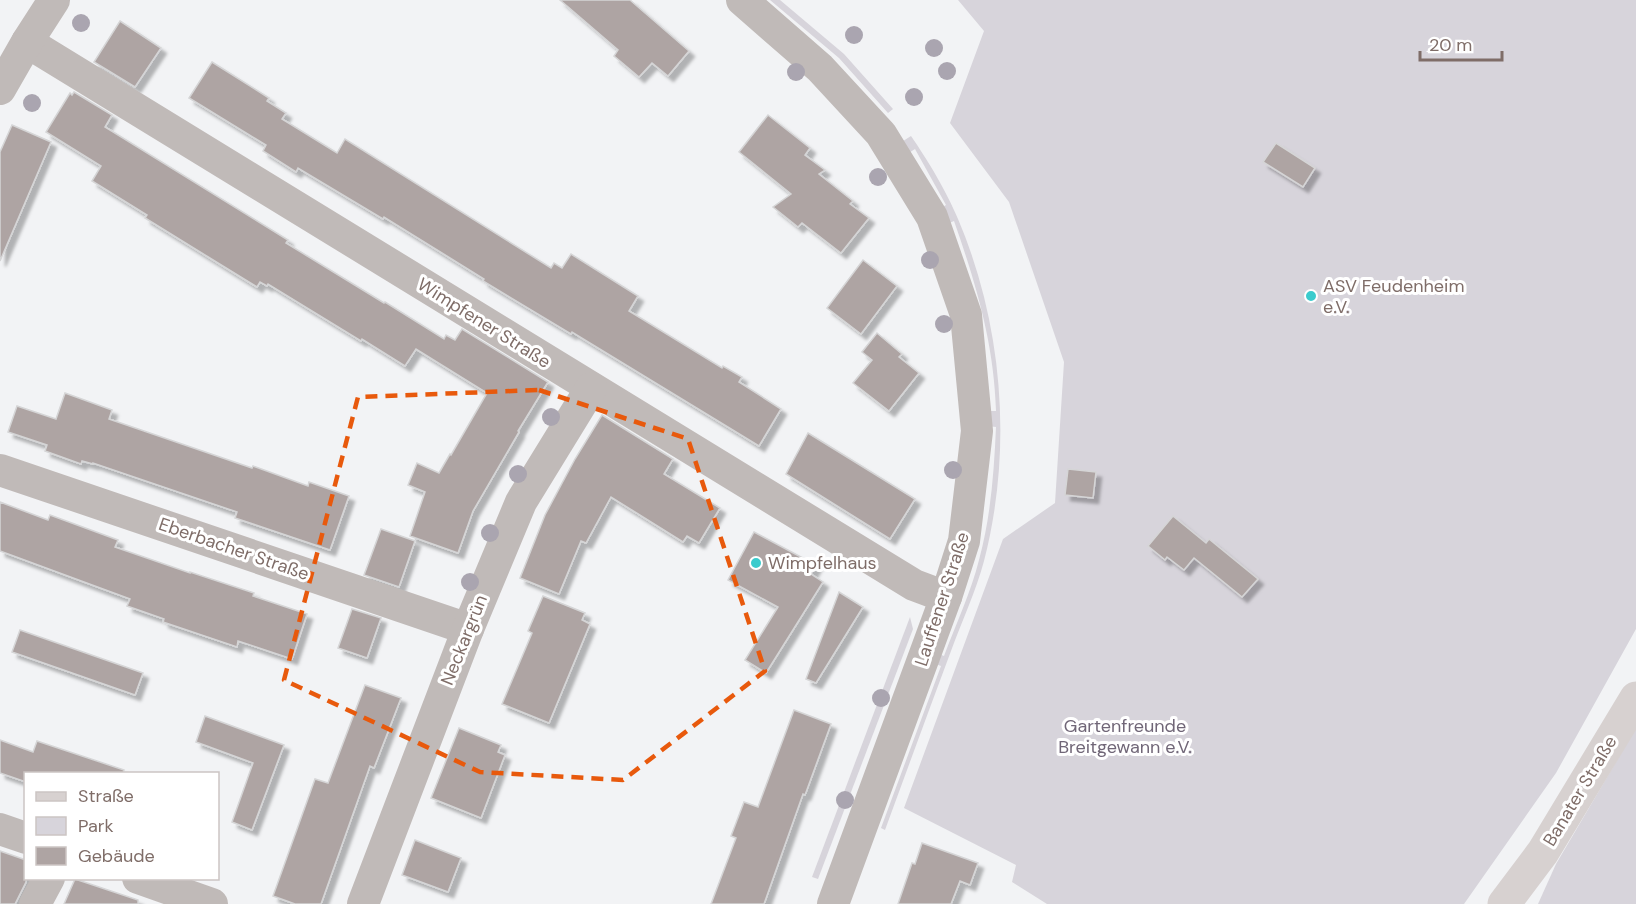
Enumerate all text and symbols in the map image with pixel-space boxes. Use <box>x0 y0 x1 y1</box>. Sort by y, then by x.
scale bar <box>1420 24 1502 62</box>
text: 20 m <box>1429 33 1472 57</box>
street label: Wimpfener Straße <box>413 272 555 374</box>
place label: ASV Feudenheim e.V. <box>1323 274 1464 319</box>
marker: ASV Feudenheim e.V. <box>1304 289 1318 303</box>
street label: Eberbacher Straße <box>156 512 312 586</box>
street label: Lauffener Straße <box>909 529 975 669</box>
place label: Wimpfelhaus <box>768 551 877 575</box>
marker: Wimpfelhaus <box>749 556 763 570</box>
street label: Neckargrün <box>435 591 493 689</box>
park label: Gartenfreunde Breitgewann e.V. <box>1058 714 1192 759</box>
street label: Banater Straße <box>1538 731 1622 851</box>
legend <box>24 772 219 880</box>
text: Straße <box>78 784 134 808</box>
text: Park <box>78 814 114 838</box>
text: Gebäude <box>78 844 155 868</box>

